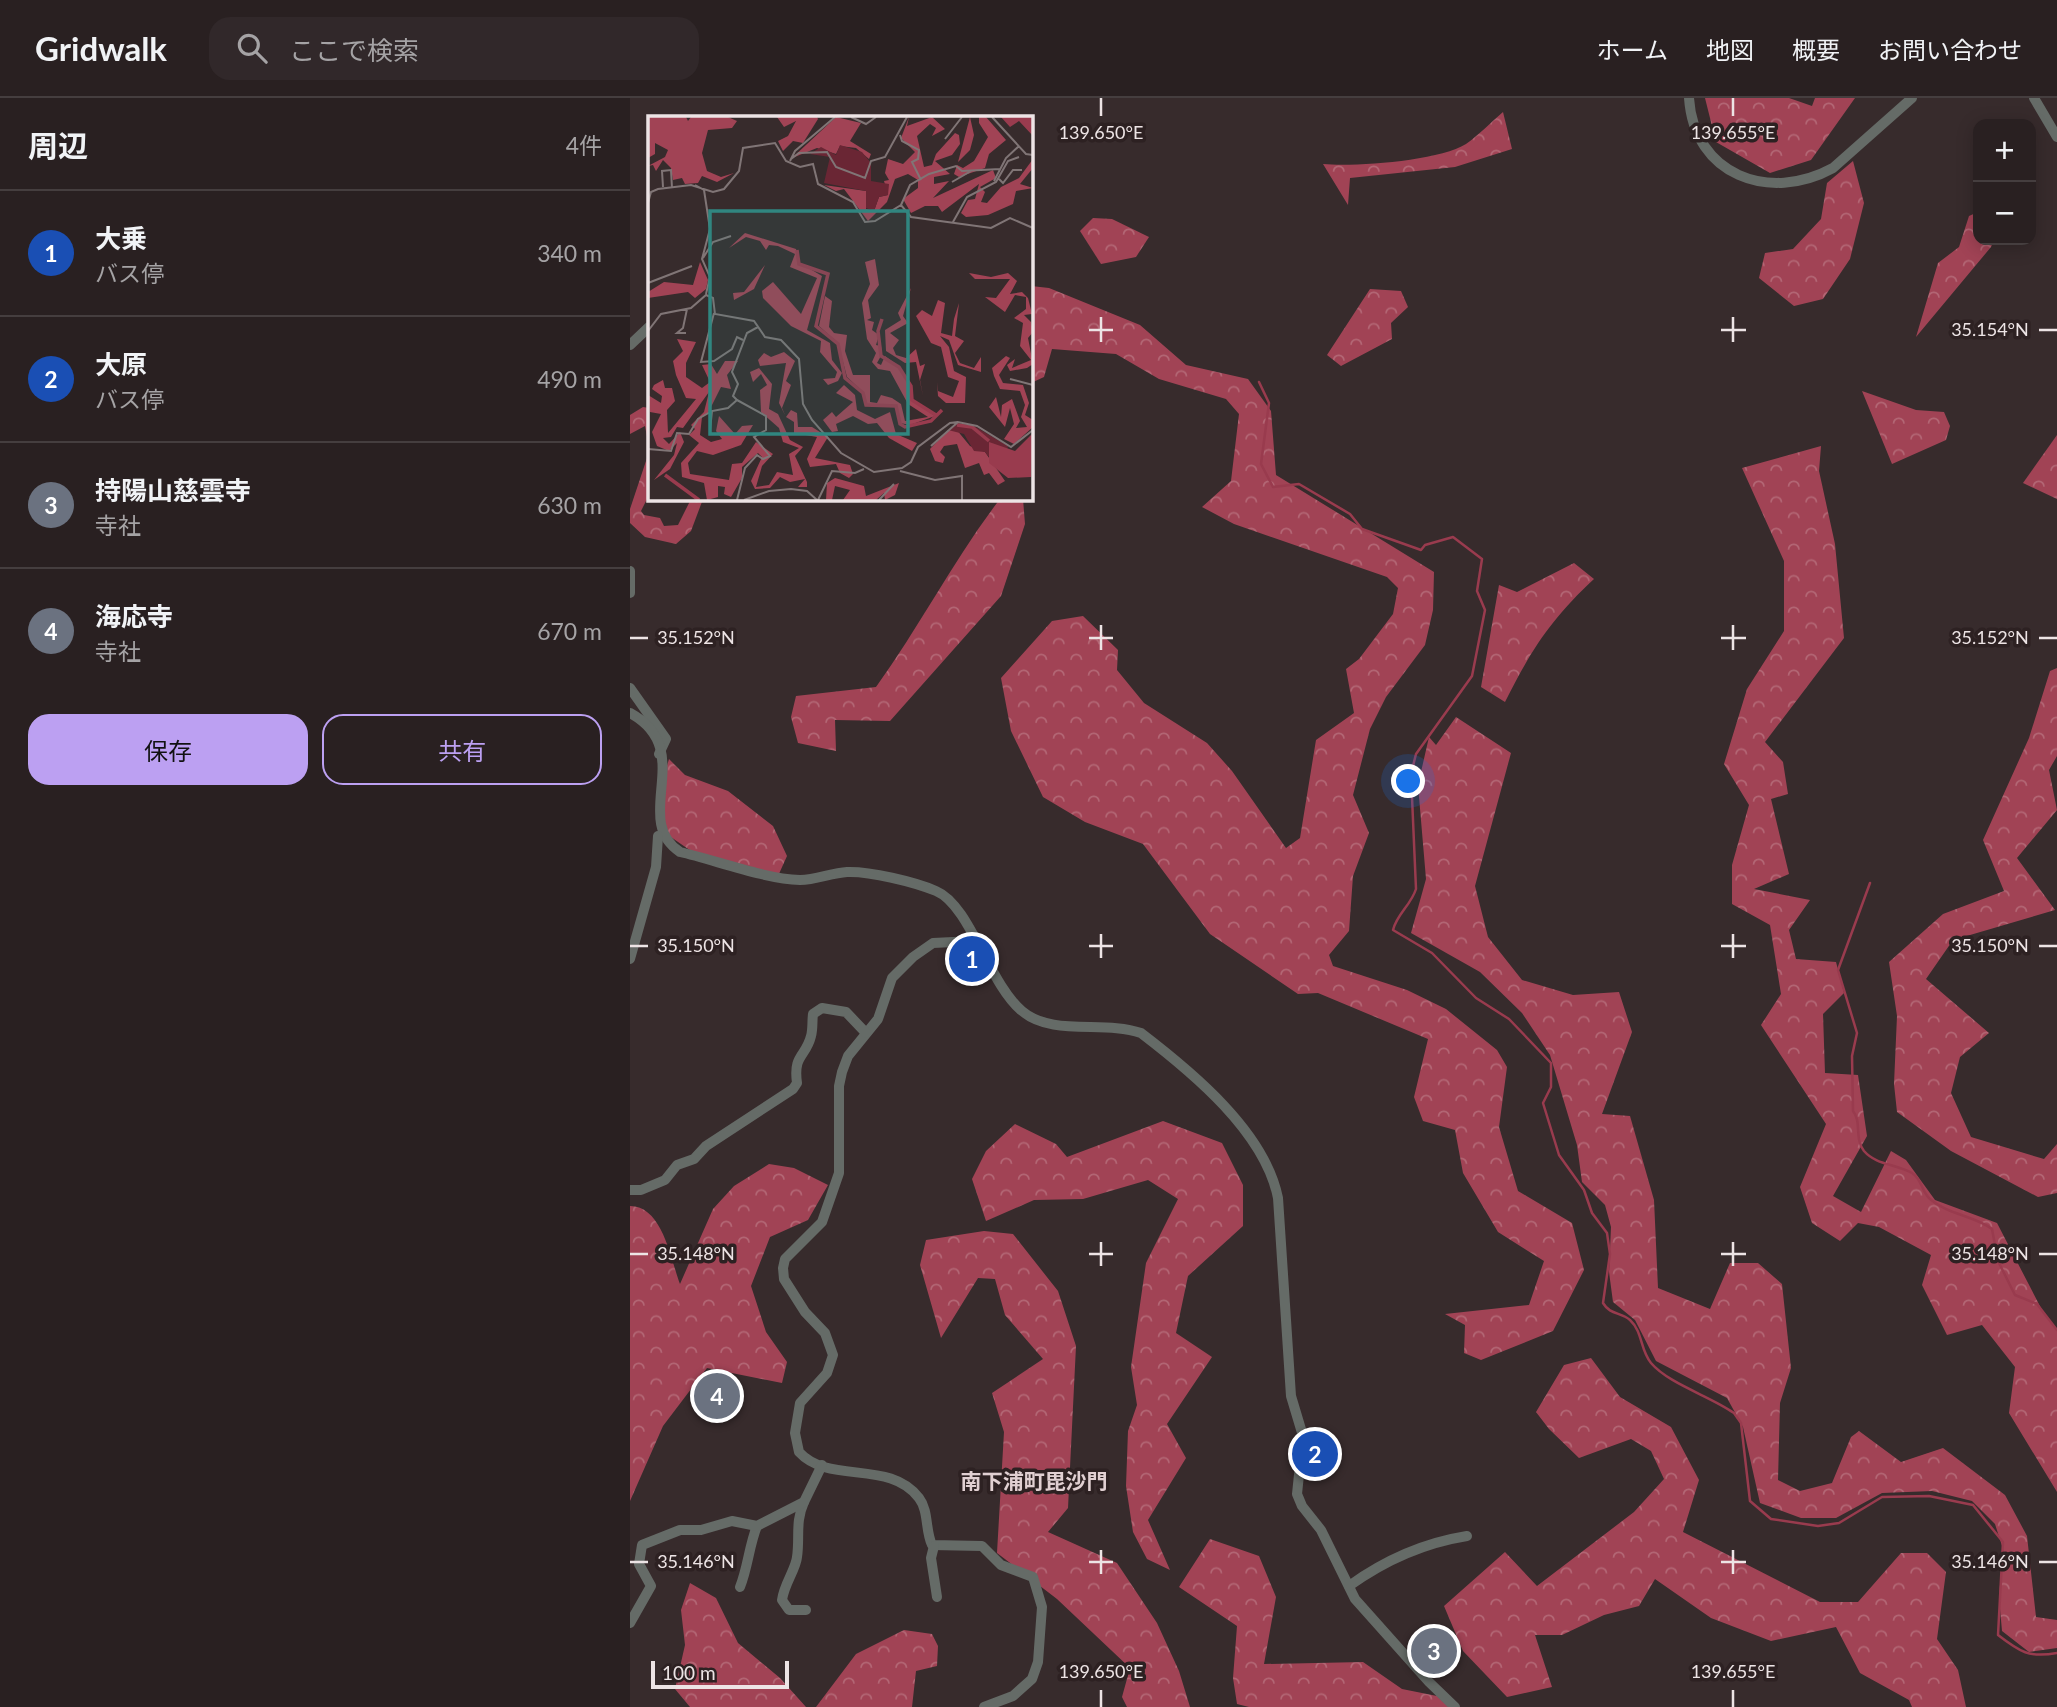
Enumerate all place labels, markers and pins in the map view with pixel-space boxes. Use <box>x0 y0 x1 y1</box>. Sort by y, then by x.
pin: 1 <box>949 933 995 985</box>
pin: 4 <box>694 1370 740 1422</box>
pin: 2 <box>1292 1428 1338 1480</box>
pin: 3 <box>1411 1625 1457 1677</box>

